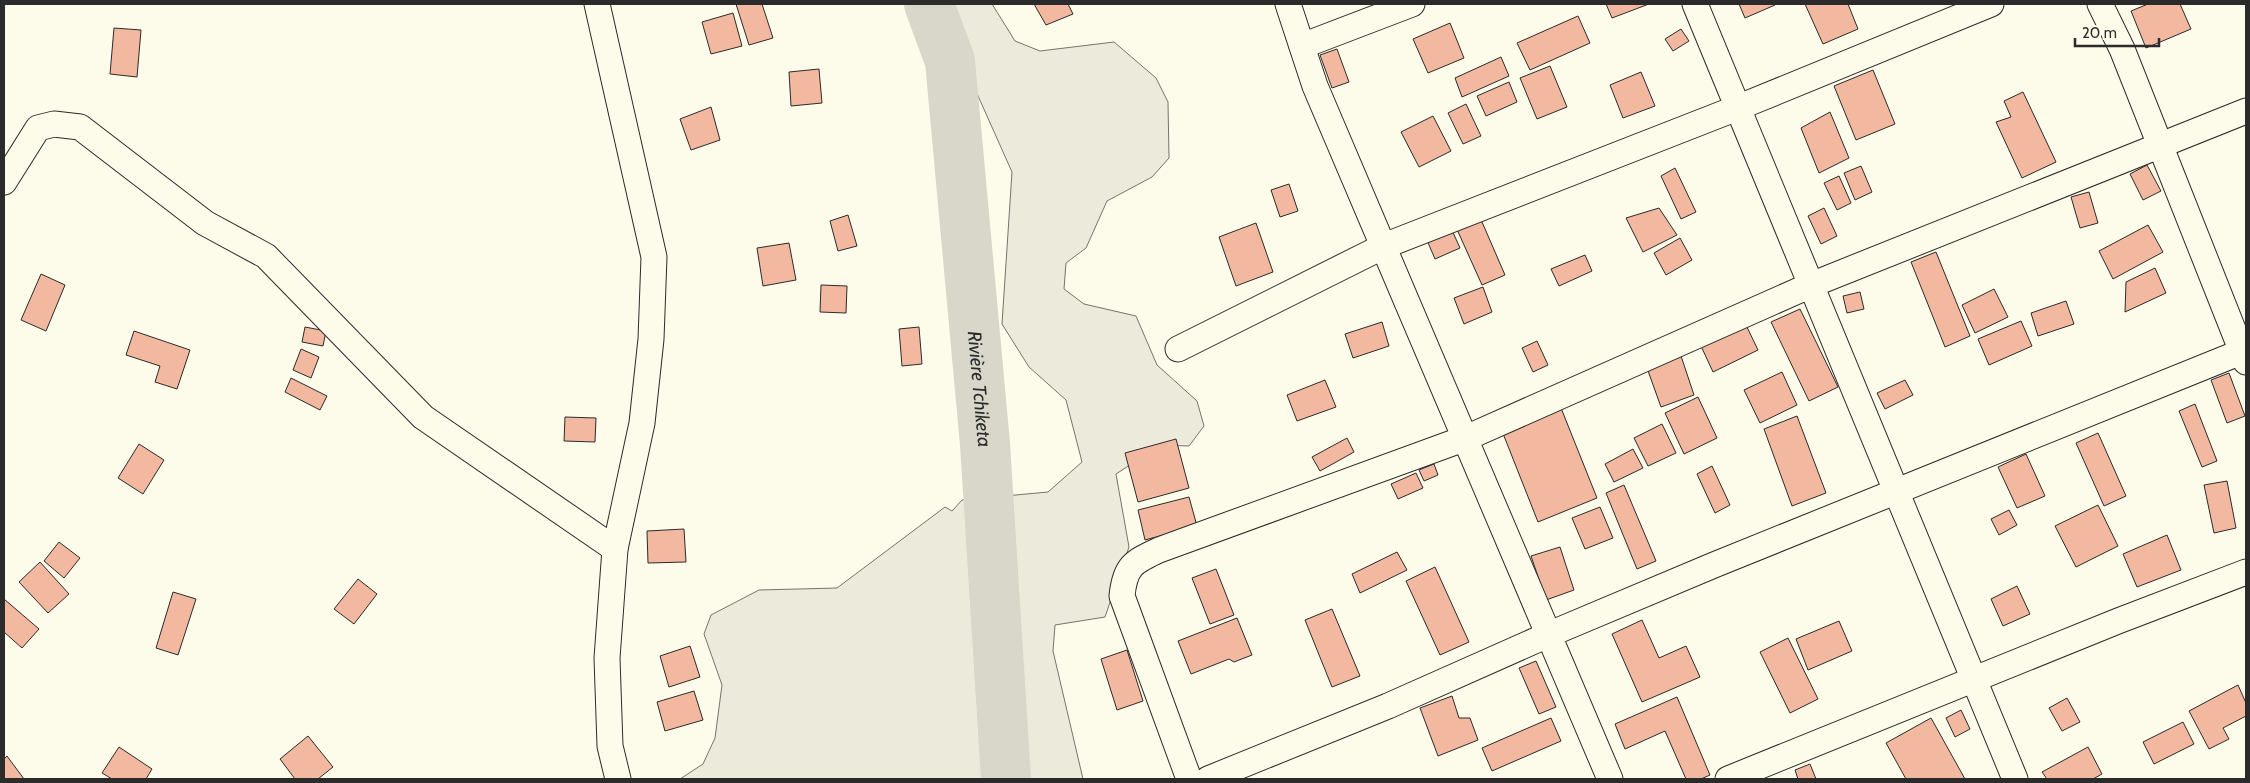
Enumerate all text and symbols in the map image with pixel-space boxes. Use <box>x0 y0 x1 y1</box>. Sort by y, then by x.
scale bar <box>2075 15 2159 47</box>
text: 20 m <box>2082 24 2117 42</box>
water label: Rivière Tchiketa <box>963 330 996 448</box>

